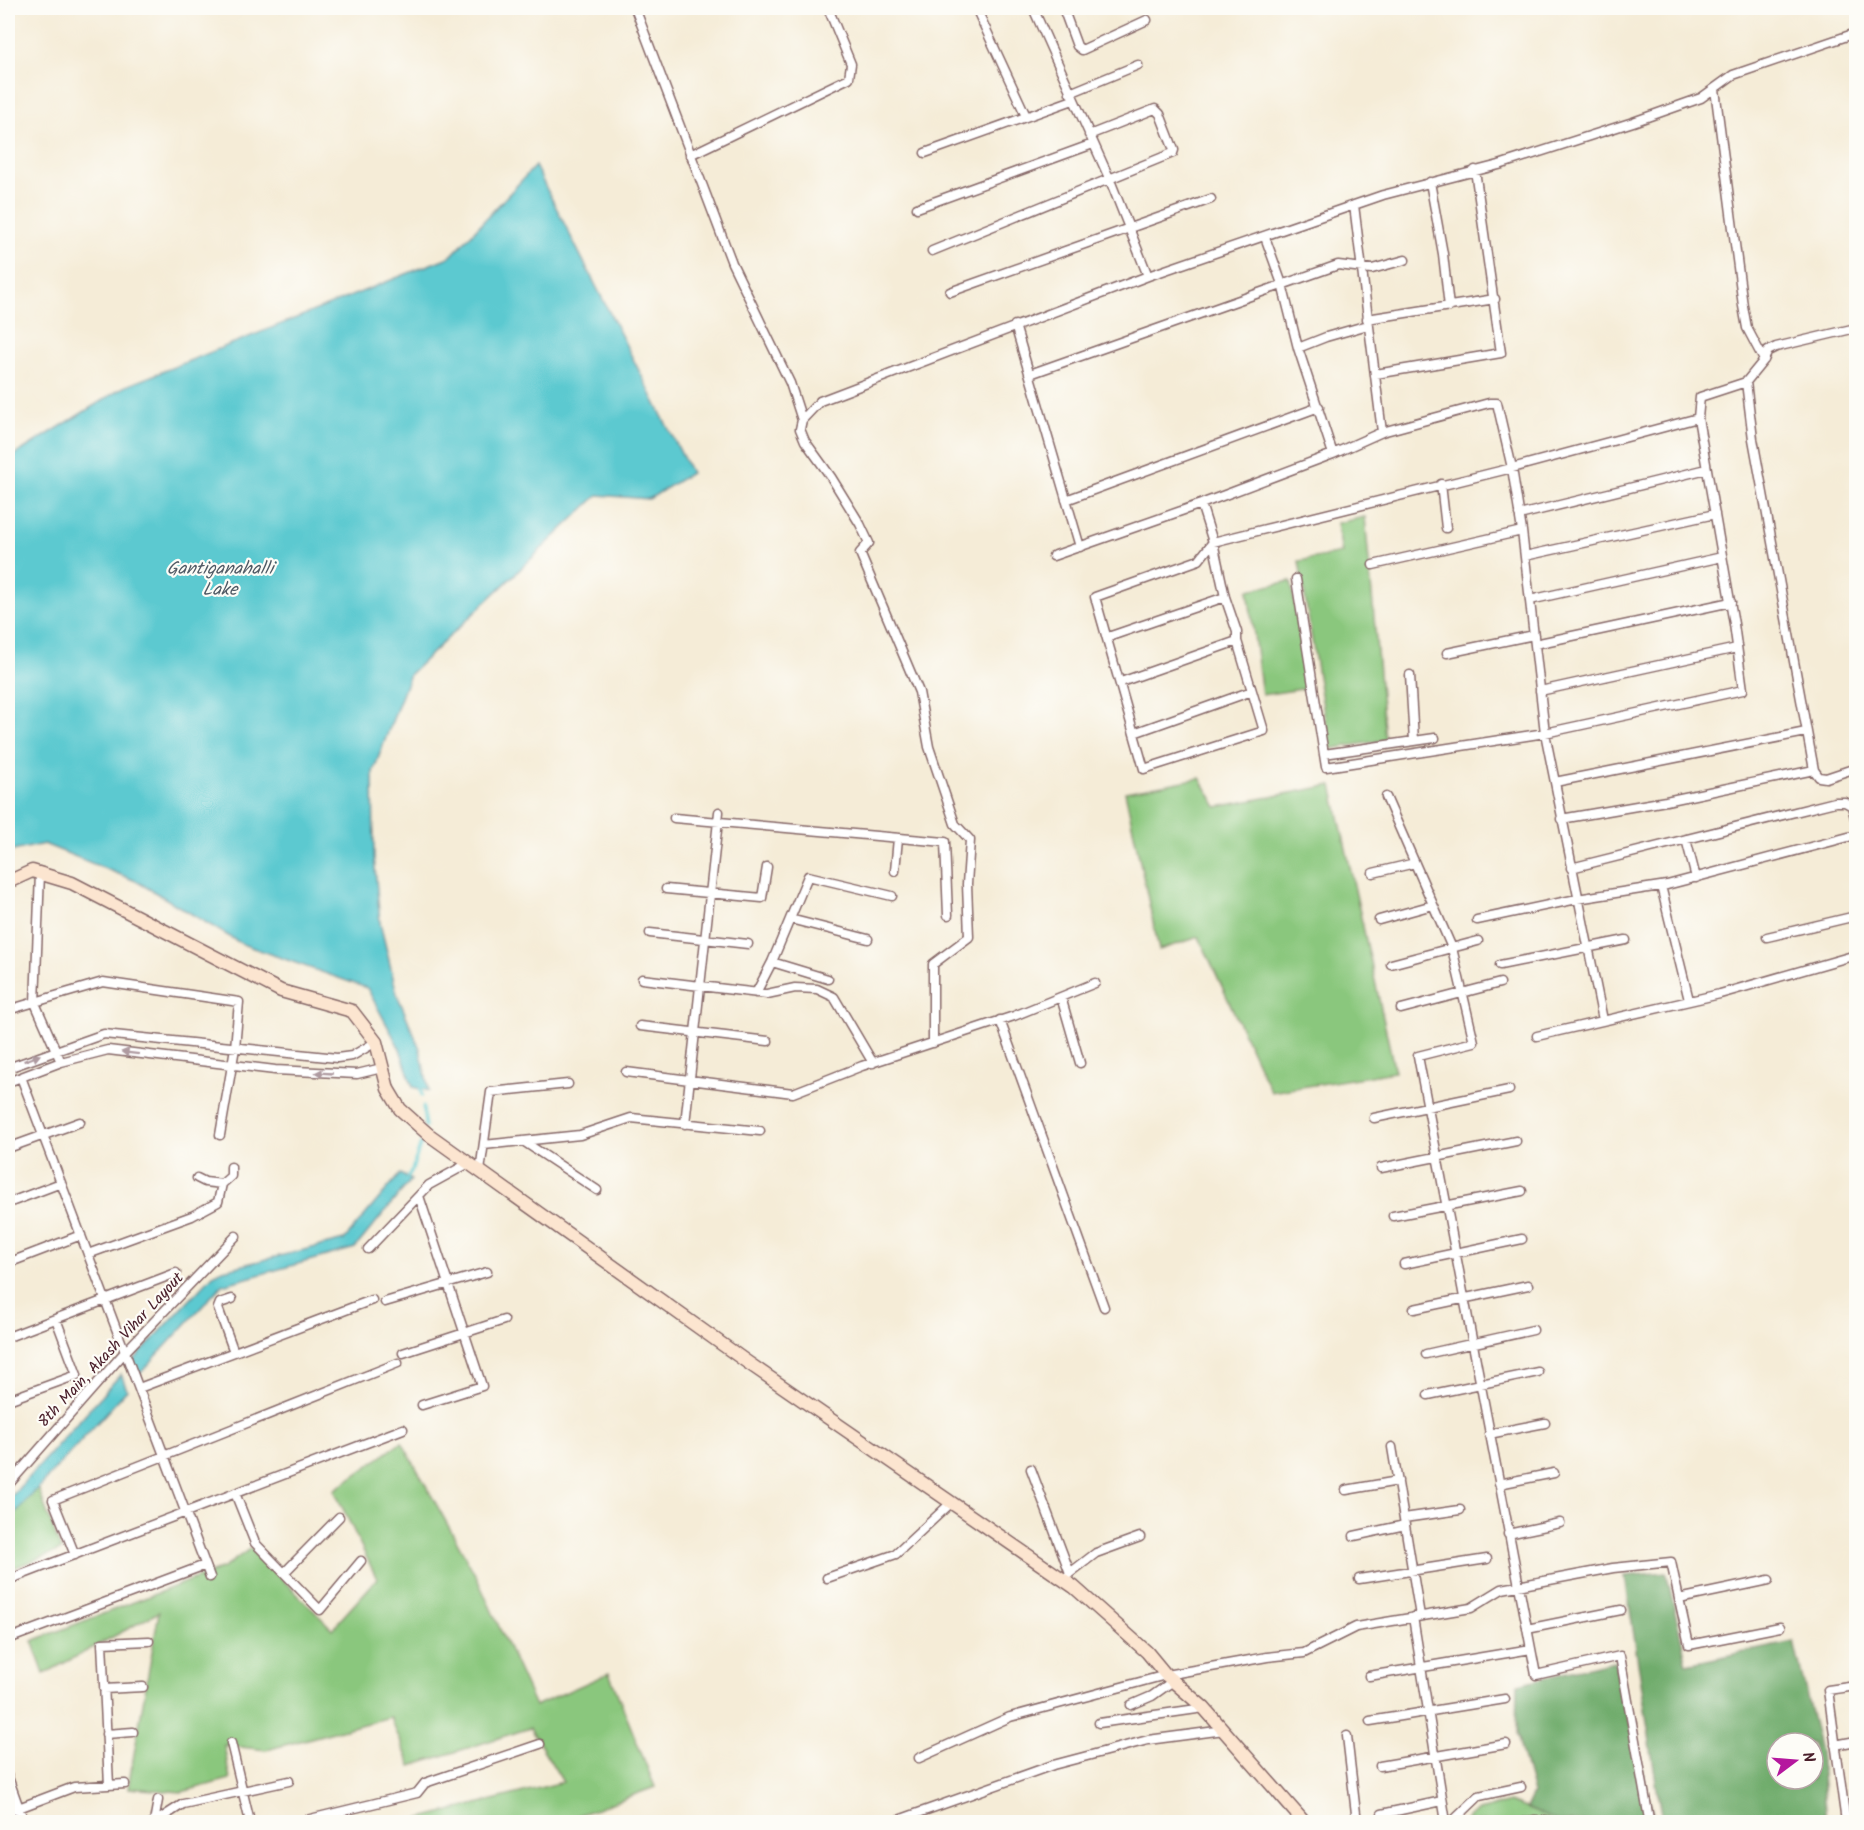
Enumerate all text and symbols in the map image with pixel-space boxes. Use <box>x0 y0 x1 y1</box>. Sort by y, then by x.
water label: Gantiganahalli Lake <box>167 555 277 605</box>
one-way arrow <box>121 1048 140 1057</box>
one-way arrow <box>23 1053 41 1063</box>
one-way arrow <box>315 1068 334 1077</box>
street label: 8th Main, Akash Vihar Layout <box>32 1266 191 1433</box>
north arrow <box>1765 1731 1825 1791</box>
text: N <box>1795 1749 1821 1766</box>

